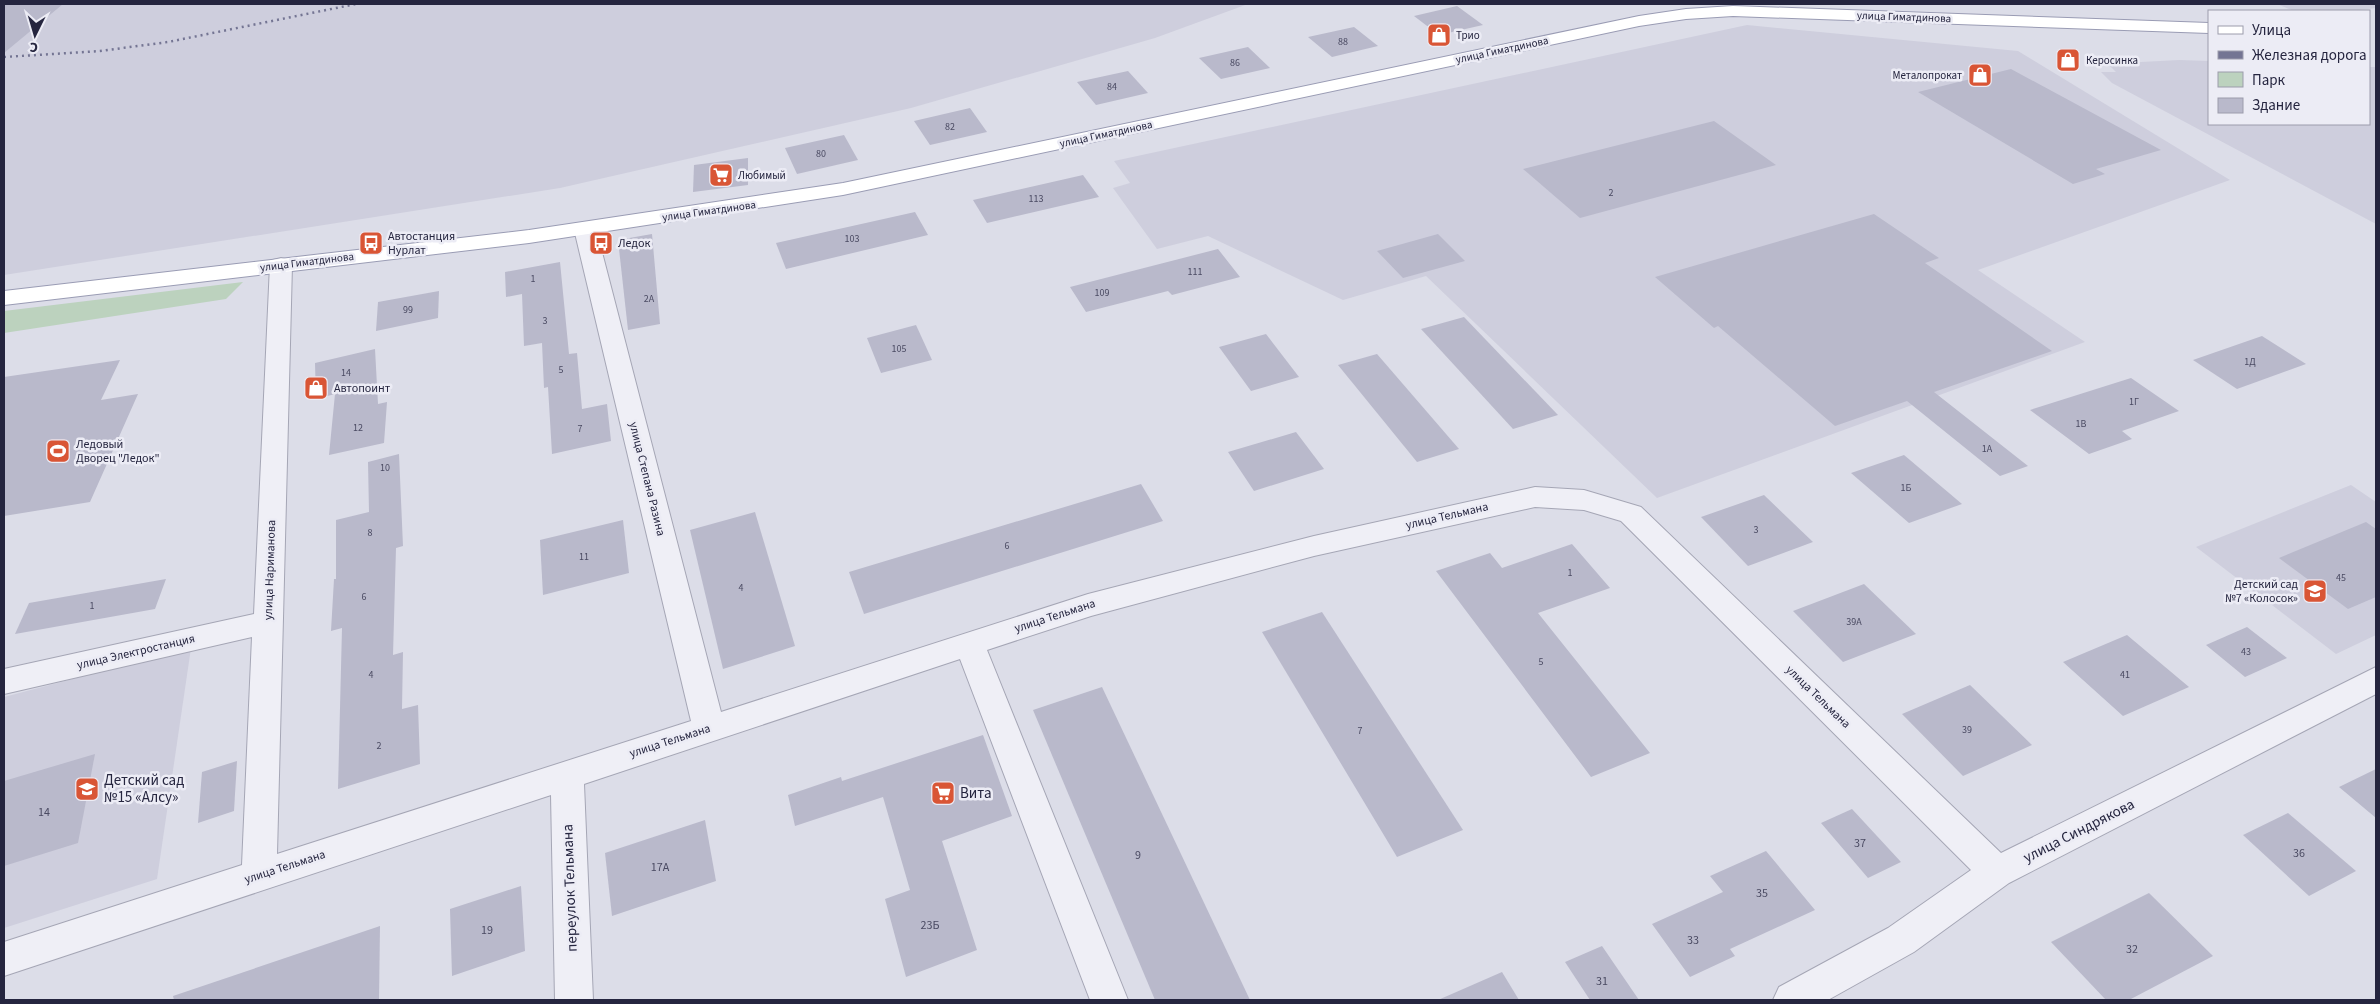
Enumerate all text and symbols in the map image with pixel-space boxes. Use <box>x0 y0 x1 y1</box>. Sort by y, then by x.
street label: улица Гиматдинова <box>1856 8 1952 26</box>
north arrow <box>10 10 60 60</box>
legend <box>2208 10 2370 125</box>
text: Улица <box>2252 20 2291 41</box>
shop icon: Трио <box>1426 22 1452 48</box>
place label: Трио <box>1456 28 1480 43</box>
street label: улица Гиматдинова <box>1454 33 1550 67</box>
house number: 88 <box>1338 35 1348 49</box>
text: С <box>29 37 39 57</box>
text: Железная дорога <box>2252 45 2367 66</box>
shop icon: Керосинка <box>2055 47 2081 73</box>
place label: Керосинка <box>2086 53 2138 68</box>
house number: 86 <box>1230 56 1240 70</box>
shop icon: Металопрокат <box>1967 62 1993 88</box>
place label: Металопрокат <box>1893 68 1962 83</box>
text: Парк <box>2252 70 2286 91</box>
house number: 84 <box>1107 80 1117 94</box>
text: Здание <box>2252 95 2300 116</box>
street label: улица Гиматдинова <box>1058 117 1154 151</box>
house number: 82 <box>945 120 955 134</box>
house number: 80 <box>816 147 826 161</box>
supermarket icon: Любимый <box>708 162 734 188</box>
place label: Любимый <box>738 168 786 183</box>
house number: 2 <box>1609 186 1614 200</box>
house number: 113 <box>1029 192 1043 206</box>
street label: улица Гиматдинова <box>661 197 757 225</box>
place label: Автостанция Нурлат <box>388 228 455 259</box>
bus stop icon: Автостанция Нурлат <box>358 230 384 256</box>
bus stop icon: Ледок <box>588 230 614 256</box>
house number: 103 <box>845 232 859 246</box>
place label: Ледок <box>618 235 650 252</box>
street label: улица Гиматдинова <box>259 249 355 275</box>
house number: 111 <box>1188 265 1202 279</box>
house number: 1 <box>531 272 536 286</box>
house number: 109 <box>1095 286 1109 300</box>
house number: 2А <box>644 292 655 306</box>
house number: 99 <box>403 303 413 317</box>
house number: 3 <box>543 314 548 328</box>
house number: 105 <box>892 342 906 356</box>
house number: 1Д <box>2244 355 2256 369</box>
house number: 5 <box>559 363 564 377</box>
house number: 14 <box>341 366 351 380</box>
shop icon: Автопоинт <box>303 375 329 401</box>
place label: Автопоинт <box>334 380 391 397</box>
house number: 1Г <box>2129 395 2139 409</box>
house number: 1В <box>2076 417 2087 431</box>
street label: улица Степана Разина <box>625 420 669 538</box>
house number: 12 <box>353 421 363 435</box>
house number: 7 <box>578 422 583 436</box>
place label: Ледовый Дворец "Ледок" <box>76 436 160 467</box>
sports icon: Ледовый Дворец "Ледок" <box>45 438 71 464</box>
house number: 1А <box>1982 442 1993 456</box>
house number: 10 <box>380 461 390 475</box>
house number: 1Б <box>1901 481 1912 495</box>
street label: улица Тельмана <box>1404 498 1490 534</box>
street label: улица Нариманова <box>260 520 280 620</box>
house number: 3 <box>1754 523 1759 537</box>
house number: 8 <box>368 526 373 540</box>
house number: 6 <box>1005 539 1010 553</box>
house number: 11 <box>579 550 589 564</box>
house number: 1 <box>1568 566 1573 580</box>
house number: 45 <box>2336 571 2346 585</box>
place label: Детский сад №7 «Колосок» <box>2225 576 2299 607</box>
school or university icon: Детский сад №7 «Колосок» <box>2302 578 2328 604</box>
house number: 4 <box>739 581 744 595</box>
house number: 6 <box>362 590 367 604</box>
street label: улица Тельмана <box>1012 595 1098 637</box>
house number: 1 <box>90 599 95 613</box>
house number: 39А <box>1846 615 1862 629</box>
street label: улица Электростанция <box>75 630 197 674</box>
house number: 43 <box>2241 645 2251 659</box>
house number: 5 <box>1539 655 1544 669</box>
street label: улица Тельмана <box>1782 662 1854 732</box>
house number: 4 <box>369 668 374 682</box>
house number: 41 <box>2120 668 2130 682</box>
street label: улица Тельмана <box>627 720 713 762</box>
house number: 39 <box>1962 723 1972 737</box>
house number: 7 <box>1358 724 1363 738</box>
house number: 2 <box>377 739 382 753</box>
place label: Детский сад №15 «Алсу» <box>104 770 184 808</box>
school or university icon: Детский сад №15 «Алсу» <box>74 776 100 802</box>
supermarket icon: Вита <box>930 780 956 806</box>
place label: Вита <box>960 783 991 804</box>
street label: улица Синдрякова <box>2020 794 2138 868</box>
house number: 14 <box>38 804 50 821</box>
street label: переулок Тельмана <box>557 824 583 952</box>
house number: 37 <box>1854 835 1866 852</box>
house number: 36 <box>2293 845 2305 862</box>
street label: улица Тельмана <box>242 846 328 888</box>
house number: 9 <box>1135 847 1141 864</box>
house number: 17А <box>651 859 670 876</box>
house number: 35 <box>1756 885 1768 902</box>
house number: 23Б <box>921 917 939 934</box>
house number: 19 <box>481 922 493 939</box>
house number: 33 <box>1687 932 1699 949</box>
house number: 32 <box>2126 941 2138 958</box>
house number: 31 <box>1596 973 1608 990</box>

